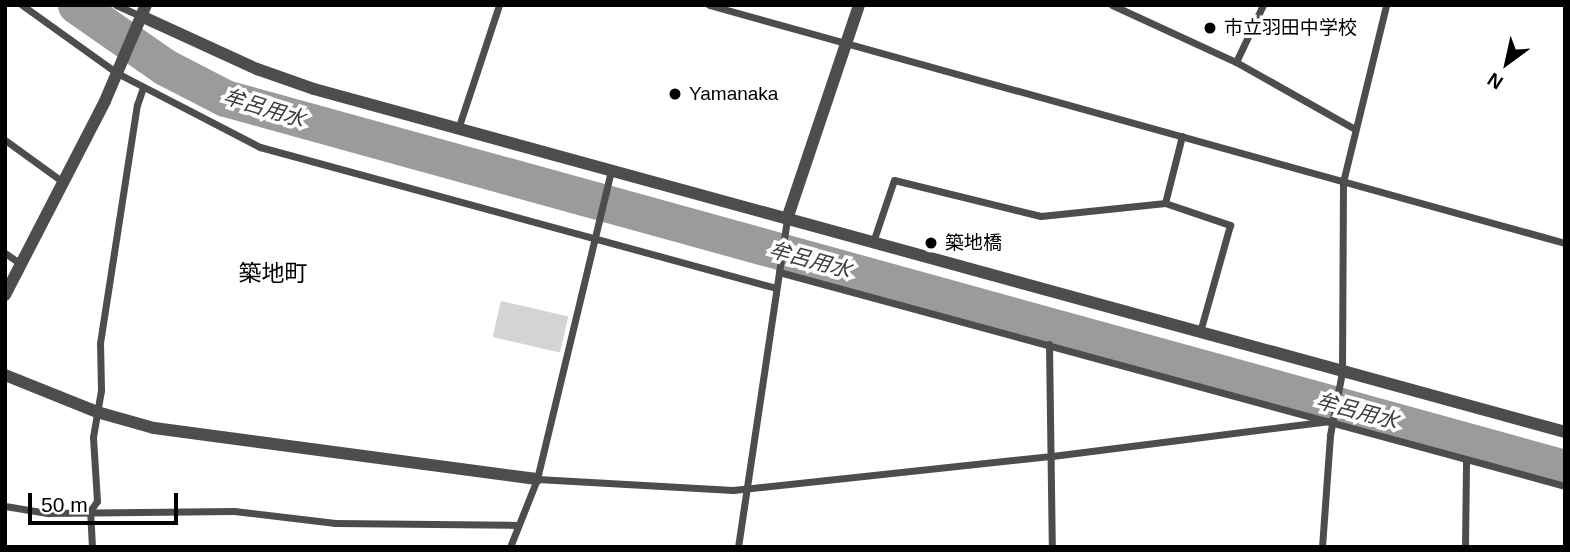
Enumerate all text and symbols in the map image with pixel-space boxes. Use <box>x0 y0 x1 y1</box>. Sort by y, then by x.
place label: 市立羽田中学校 <box>1224 17 1357 39</box>
marker: 市立羽田中学校 <box>1202 20 1218 36</box>
north arrow <box>1472 28 1542 98</box>
text: N <box>1484 68 1507 94</box>
place label: Yamanaka <box>689 83 778 105</box>
water label: 牟呂用水 <box>220 84 308 132</box>
marker: Yamanaka <box>667 86 683 102</box>
place label: 築地橋 <box>945 232 1002 254</box>
marker: 築地橋 <box>923 235 939 251</box>
water label: 牟呂用水 <box>766 237 854 283</box>
district label: 築地町 <box>239 259 307 287</box>
water label: 牟呂用水 <box>1313 388 1401 434</box>
scale bar <box>32 478 182 522</box>
text: 50 m <box>41 493 88 516</box>

